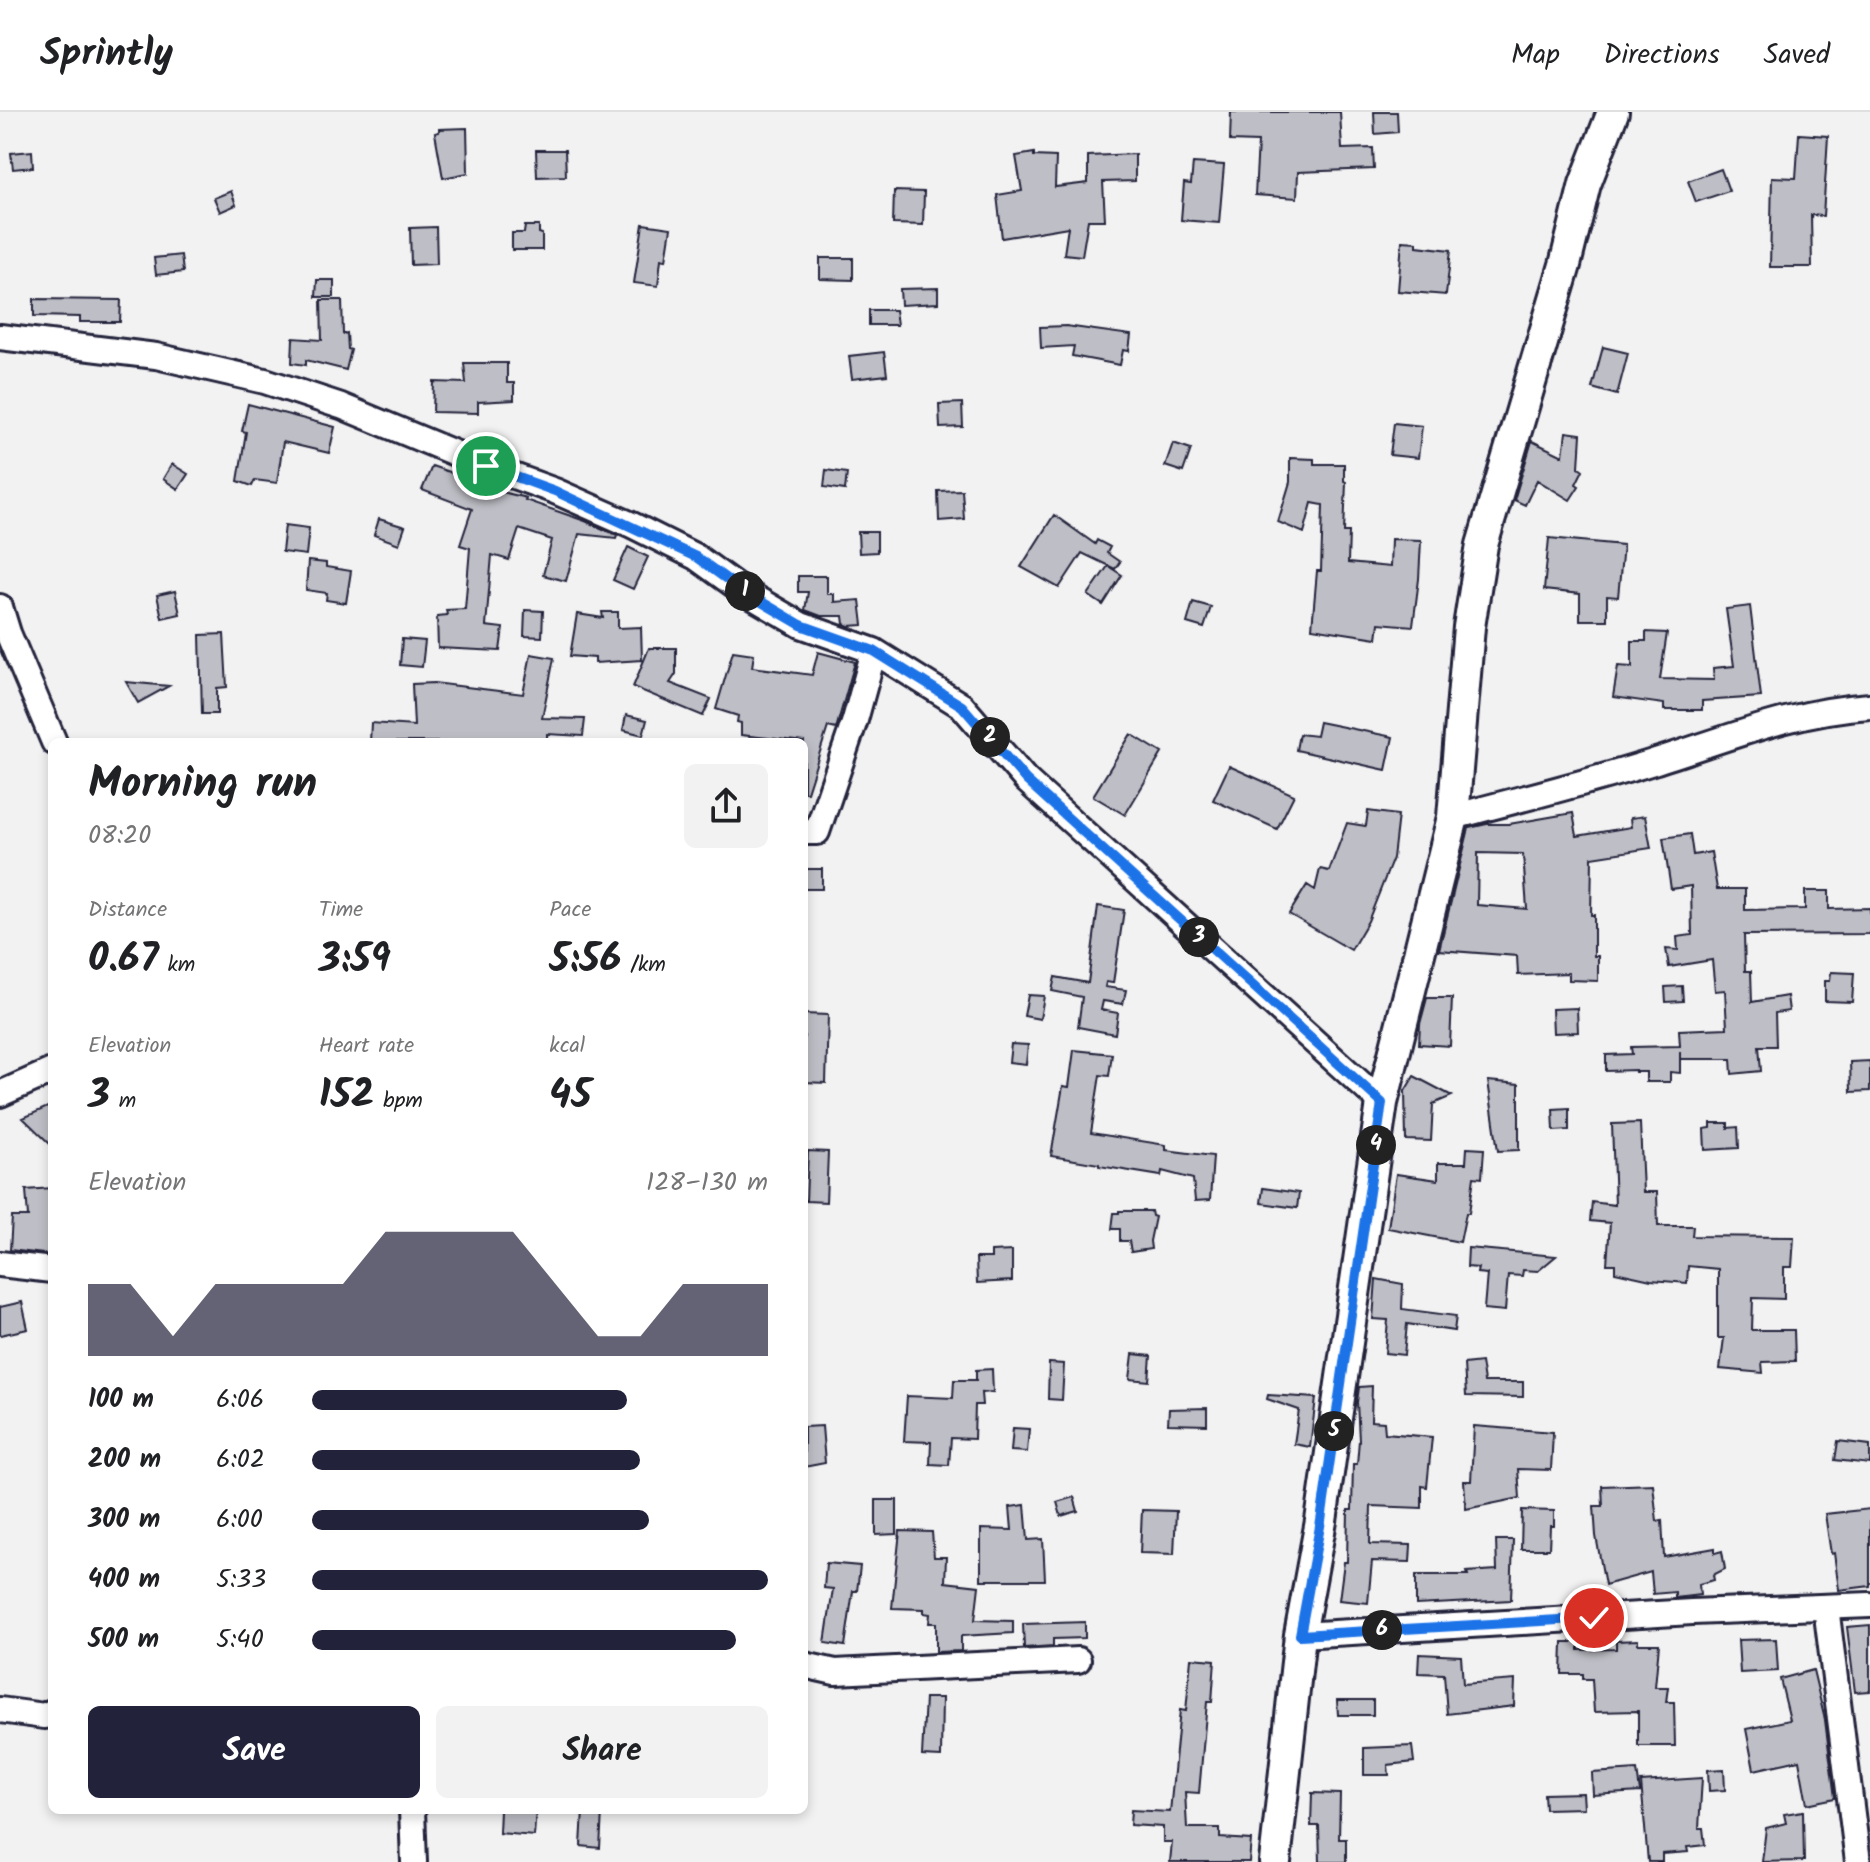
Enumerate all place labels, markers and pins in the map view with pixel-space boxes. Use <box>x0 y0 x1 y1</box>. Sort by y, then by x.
pin <box>452 432 520 500</box>
pin: 1 <box>725 571 765 611</box>
pin: 2 <box>970 717 1010 757</box>
pin: 3 <box>1179 917 1219 957</box>
pin: 4 <box>1356 1125 1396 1165</box>
pin: 5 <box>1314 1411 1354 1451</box>
pin <box>1560 1584 1628 1652</box>
pin: 6 <box>1362 1610 1402 1650</box>

